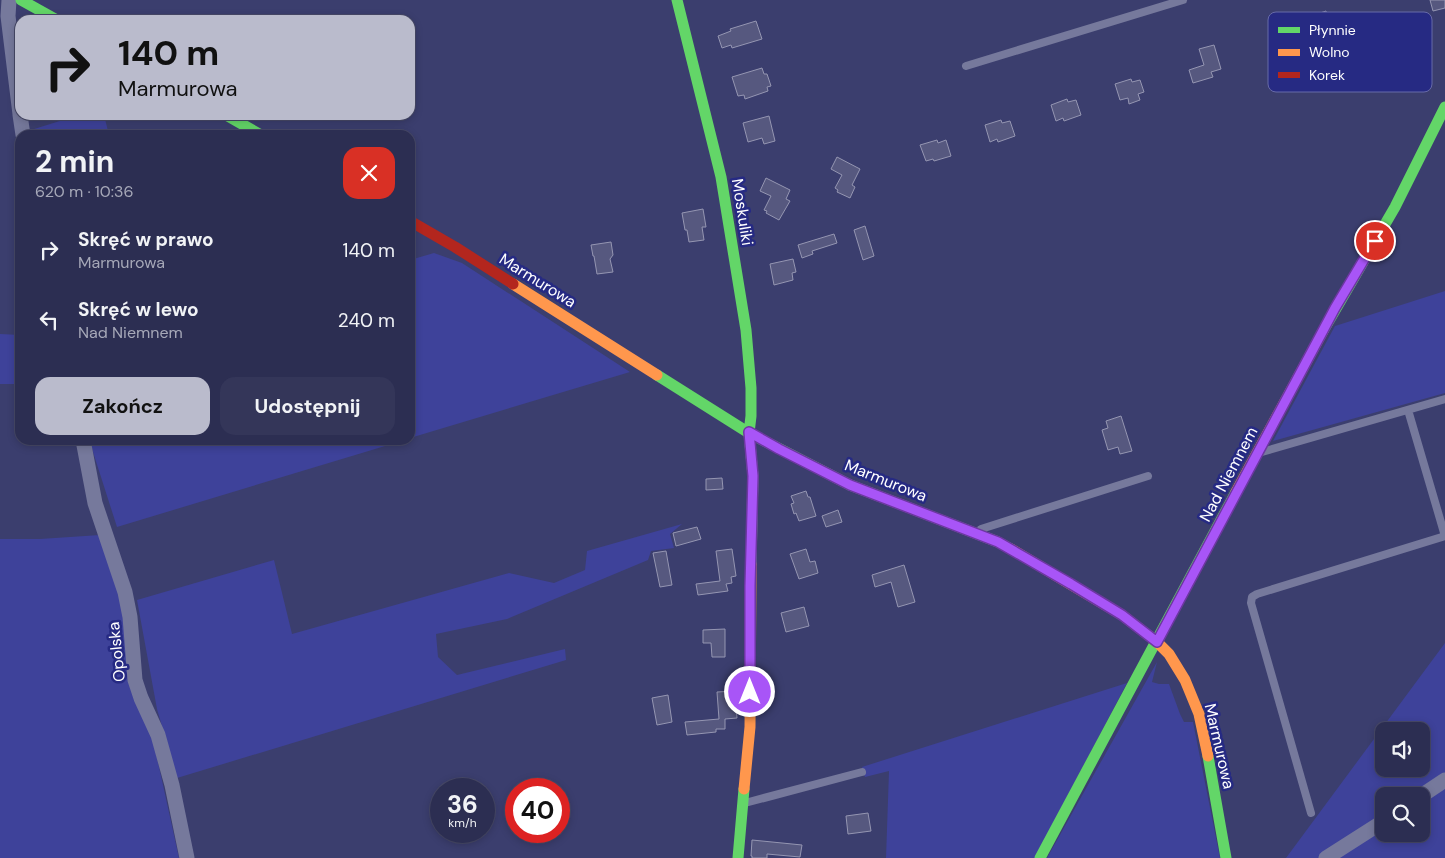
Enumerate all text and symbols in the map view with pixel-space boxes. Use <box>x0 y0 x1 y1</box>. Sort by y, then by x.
legend <box>1268 12 1432 92</box>
text: Płynnie <box>1309 21 1356 39</box>
text: 140 m <box>118 30 219 76</box>
icon: right <box>35 35 100 100</box>
text: Wolno <box>1309 43 1350 61</box>
text: Korek <box>1309 66 1345 84</box>
text: Marmurowa <box>118 74 238 103</box>
text: 2 min <box>35 142 114 181</box>
button: close <box>343 147 395 199</box>
street label: Moskuliki <box>727 177 758 247</box>
text: 620 m · 10:36 <box>35 181 134 202</box>
pin <box>1354 220 1396 262</box>
text: Skręć w prawo <box>78 227 214 252</box>
icon: arrive <box>1361 227 1389 255</box>
icon: right <box>35 236 63 264</box>
text: 140 m <box>343 238 395 263</box>
street label: Marmurowa <box>495 248 580 312</box>
text: Marmurowa <box>78 252 165 273</box>
text: Skręć w lewo <box>78 297 199 322</box>
icon: left <box>35 306 63 334</box>
text: 240 m <box>338 308 395 333</box>
text: Nad Niemnem <box>78 322 183 343</box>
button: Zakończ <box>35 377 210 435</box>
button: Udostępnij <box>220 377 395 435</box>
street label: Nad Niemnem <box>1195 423 1262 525</box>
street label: Marmurowa <box>842 454 930 506</box>
street label: Opolska <box>103 621 130 683</box>
position arrow <box>723 665 775 717</box>
street label: Marmurowa <box>1200 701 1240 791</box>
map controls <box>1375 722 1430 842</box>
button: sound <box>1375 722 1430 777</box>
speed limit sign: 40 <box>505 778 570 843</box>
button: search <box>1375 787 1430 842</box>
text: 36 <box>447 788 478 821</box>
text: km/h <box>448 815 477 831</box>

